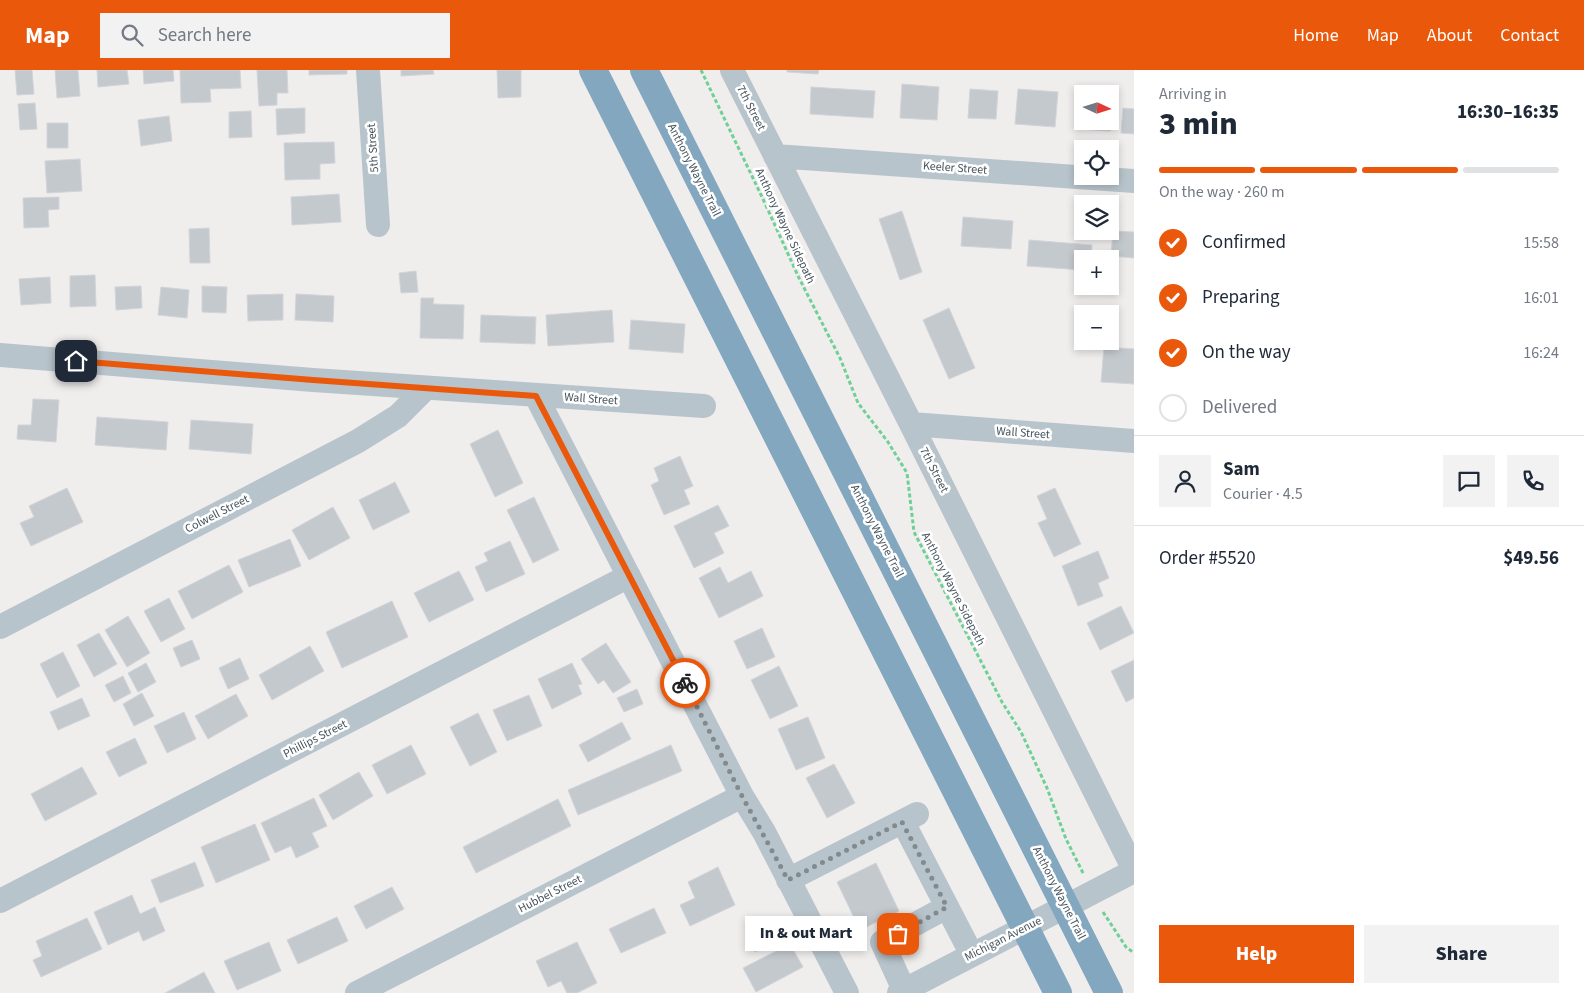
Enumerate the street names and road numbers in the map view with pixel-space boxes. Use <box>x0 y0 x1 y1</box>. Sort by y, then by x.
street label: 7th Street <box>732 82 770 134</box>
street label: Anthony Wayne Trail <box>663 121 725 219</box>
street label: 5th Street <box>363 123 383 173</box>
street label: Keeler Street <box>922 157 988 179</box>
street label: Anthony Wayne Sidepath <box>751 166 819 286</box>
street label: Wall Street <box>564 389 618 409</box>
street label: Wall Street <box>996 423 1050 443</box>
street label: 7th Street <box>915 444 953 496</box>
street label: Anthony Wayne Trail <box>846 482 908 580</box>
street label: Colwell Street <box>182 491 252 537</box>
street label: Anthony Wayne Sidepath <box>917 529 989 649</box>
street label: Phillips Street <box>280 716 350 762</box>
street label: Anthony Wayne Trail <box>1028 844 1090 942</box>
street label: Hubbel Street <box>515 871 585 917</box>
street label: Michigan Avenue <box>962 912 1045 966</box>

